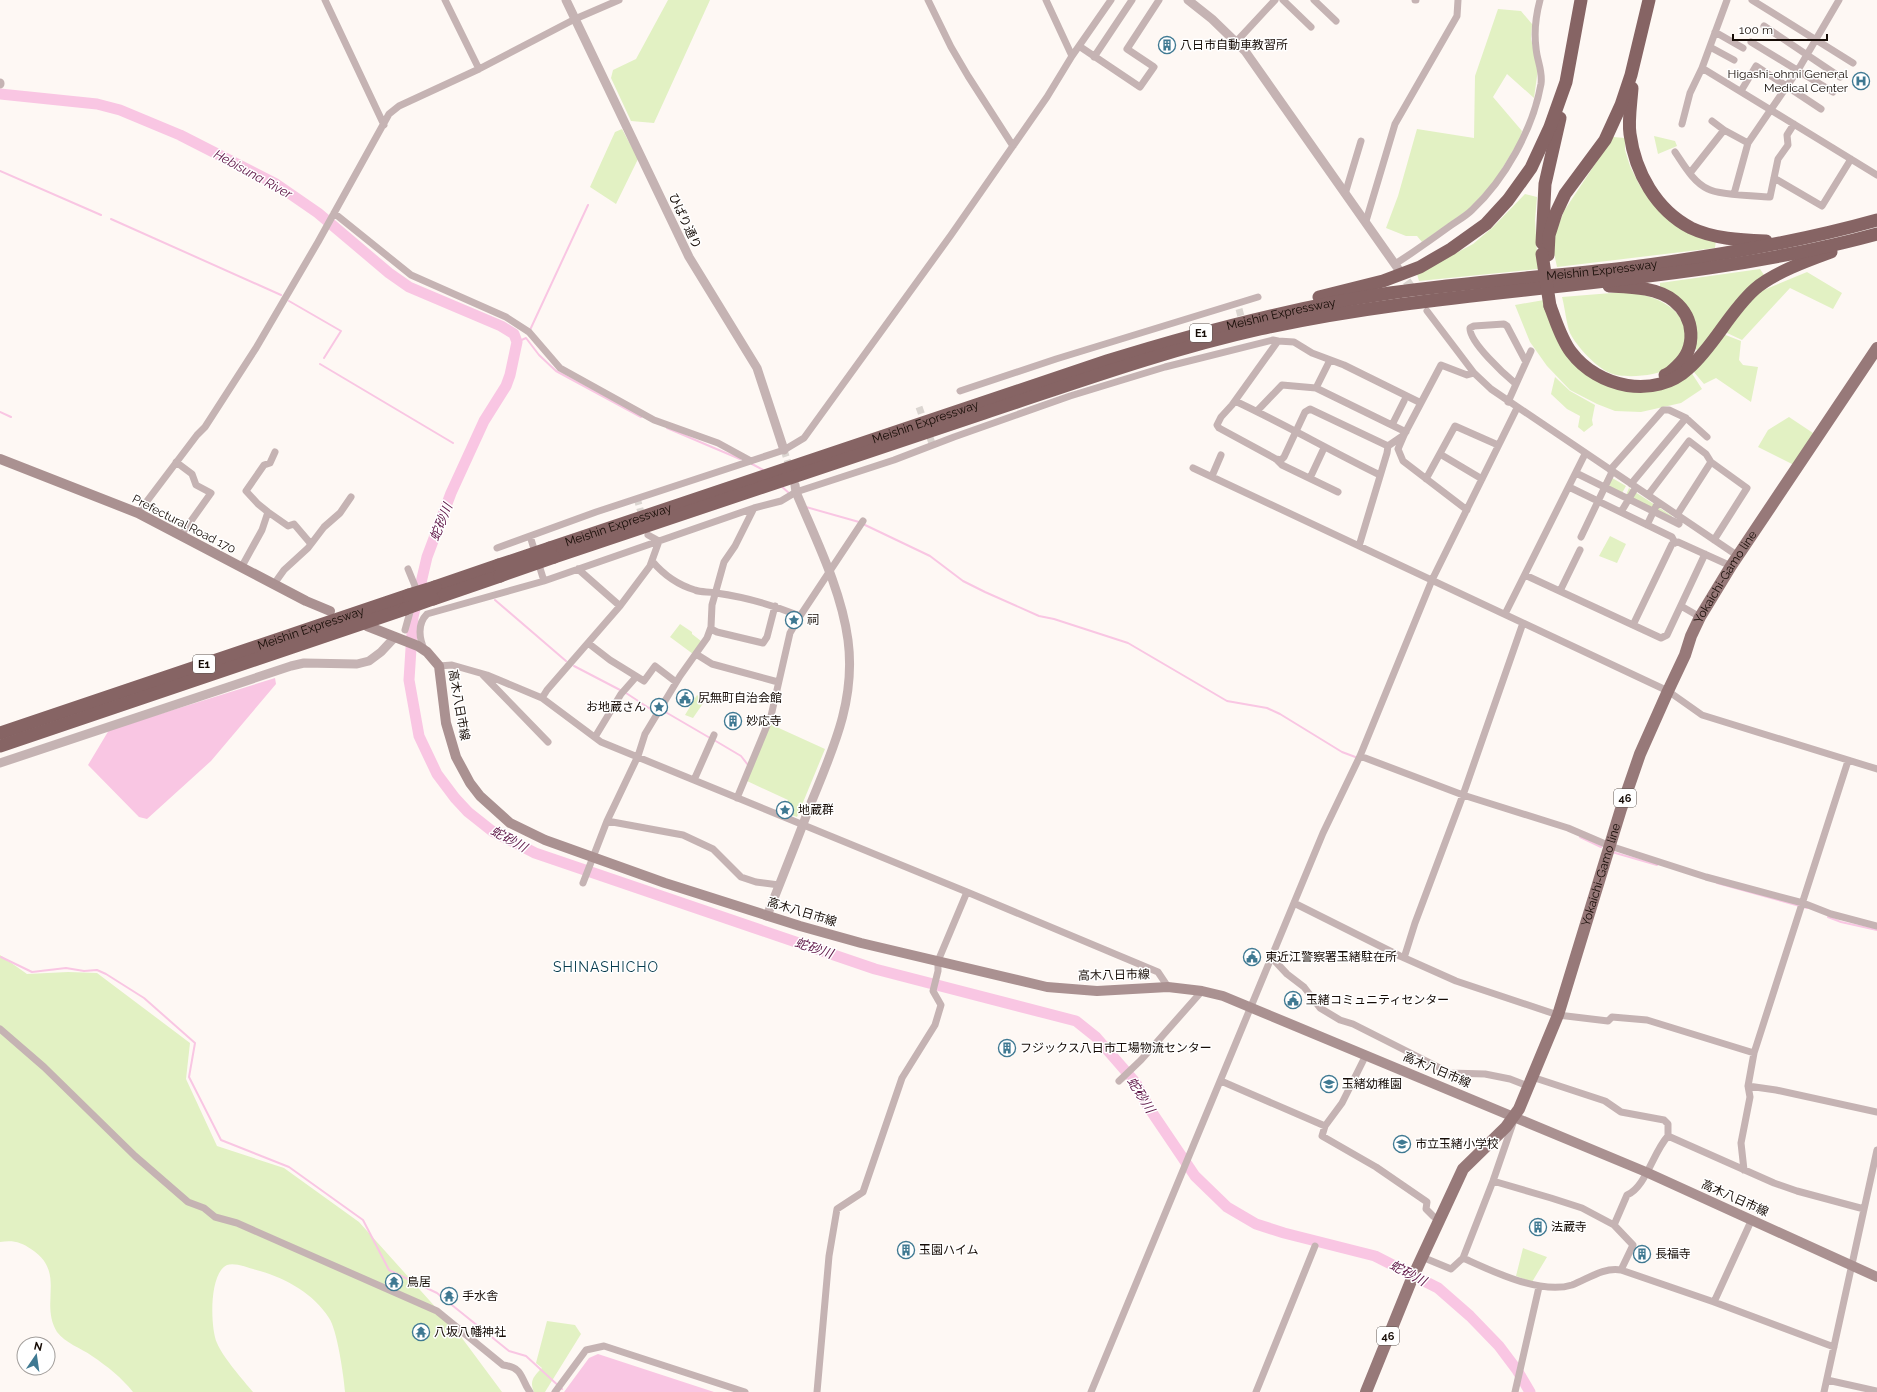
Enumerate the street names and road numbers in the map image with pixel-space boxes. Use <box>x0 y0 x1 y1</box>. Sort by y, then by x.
street label: ひばり通り <box>666 191 704 251</box>
street label: Meishin Expressway <box>1546 257 1659 283</box>
street label: Meishin Expressway <box>1225 295 1337 333</box>
road number: E1 <box>1190 324 1212 342</box>
street label: Meishin Expressway <box>870 397 981 446</box>
street label: Prefectural Road 170 <box>130 492 238 556</box>
street label: Meishin Expressway <box>563 501 674 549</box>
street label: Yokaichi-Gamo line <box>1691 528 1760 626</box>
street label: Meishin Expressway <box>256 604 366 653</box>
road number: E1 <box>193 655 215 673</box>
street label: 高木八日市線 <box>446 668 472 742</box>
road number: 46 <box>1614 789 1636 807</box>
street label: Yokaichi-Gamo line <box>1579 822 1623 928</box>
street label: 高木八日市線 <box>766 895 838 929</box>
street label: 高木八日市線 <box>1078 967 1150 983</box>
street label: 高木八日市線 <box>1401 1049 1473 1091</box>
street label: 高木八日市線 <box>1699 1177 1771 1219</box>
road number: 46 <box>1377 1327 1399 1345</box>

